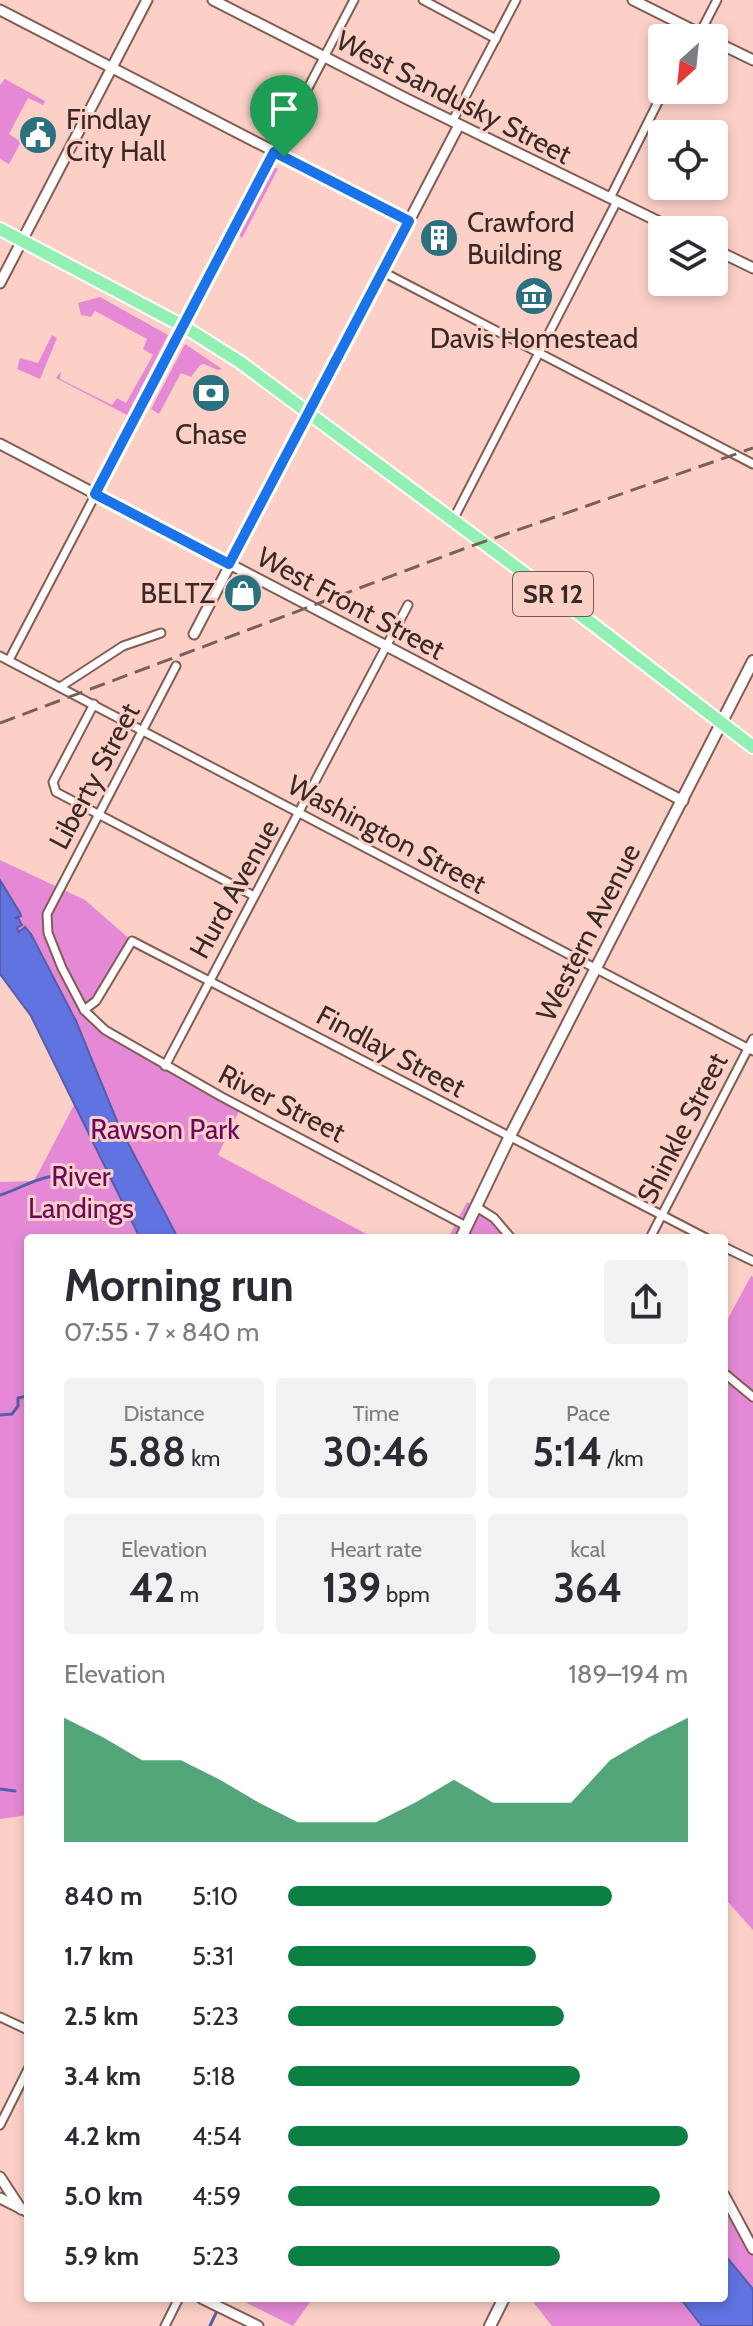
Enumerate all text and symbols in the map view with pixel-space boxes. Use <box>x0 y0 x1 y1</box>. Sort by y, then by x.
street label: West Sandusky Street <box>331 23 577 171</box>
north arrow <box>648 24 728 104</box>
map controls <box>648 24 728 296</box>
pin <box>250 75 318 157</box>
icon: arrive <box>262 87 306 131</box>
place label: Findlay City Hall <box>66 102 166 168</box>
public building icon: Findlay City Hall <box>17 114 59 156</box>
button: locate <box>648 120 728 200</box>
place label: Crawford Building <box>467 205 575 271</box>
button: layers <box>648 216 728 296</box>
building icon: Crawford Building <box>418 217 460 259</box>
museum icon: Davis Homestead <box>513 275 555 317</box>
place label: Davis Homestead <box>430 321 638 355</box>
bank icon: Chase <box>190 372 232 414</box>
place label: Chase <box>175 417 247 451</box>
street label: West Front Street <box>251 539 451 667</box>
shop icon: BELTZ <box>222 572 264 614</box>
road number: SR 12 <box>513 572 593 616</box>
place label: BELTZ <box>140 576 216 610</box>
street label: Liberty Street <box>41 697 147 855</box>
street label: Washington Street <box>282 767 492 901</box>
street label: Hurd Avenue <box>182 814 286 964</box>
street label: Western Avenue <box>529 838 647 1026</box>
street label: Findlay Street <box>311 998 471 1104</box>
street label: Shinkle Street <box>629 1047 735 1209</box>
street label: River Street <box>213 1057 351 1149</box>
park label: Rawson Park <box>90 1112 240 1146</box>
park label: River Landings <box>28 1159 134 1225</box>
text: Morning run <box>64 1259 294 1312</box>
button: share <box>604 1260 688 1344</box>
text: 07:55 · 7 × 840 m <box>64 1316 259 1348</box>
text: Distance <box>124 1400 204 1427</box>
text: Time <box>353 1400 399 1427</box>
text: Pace <box>566 1400 610 1427</box>
text: 5.88 <box>108 1427 186 1476</box>
text: 30:46 <box>323 1427 429 1476</box>
text: 5:14 <box>532 1427 602 1476</box>
text: km <box>186 1445 220 1472</box>
text: /km <box>602 1445 644 1472</box>
text: Elevation <box>121 1536 207 1563</box>
text: Heart rate <box>330 1536 422 1563</box>
text: kcal <box>570 1536 606 1563</box>
text: 42 <box>129 1563 175 1612</box>
text: 139 <box>322 1563 381 1612</box>
text: 364 <box>554 1563 622 1612</box>
text: m <box>175 1581 199 1608</box>
text: bpm <box>381 1581 430 1608</box>
text: Elevation <box>64 1658 166 1690</box>
text: 189–194 m <box>568 1658 688 1690</box>
text: 840 m <box>64 1880 143 1912</box>
text: 5:10 <box>192 1880 238 1912</box>
text: 1.7 km <box>64 1940 134 1972</box>
text: 5:31 <box>192 1940 234 1972</box>
text: 2.5 km <box>64 2000 139 2032</box>
text: 5:23 <box>192 2000 239 2032</box>
text: 3.4 km <box>64 2060 141 2092</box>
text: 5:18 <box>192 2060 236 2092</box>
text: 4.2 km <box>64 2120 141 2152</box>
text: 4:54 <box>192 2120 242 2152</box>
text: 5.0 km <box>64 2180 143 2212</box>
text: 4:59 <box>192 2180 241 2212</box>
text: 5.9 km <box>64 2240 139 2272</box>
text: 5:23 <box>192 2240 239 2272</box>

